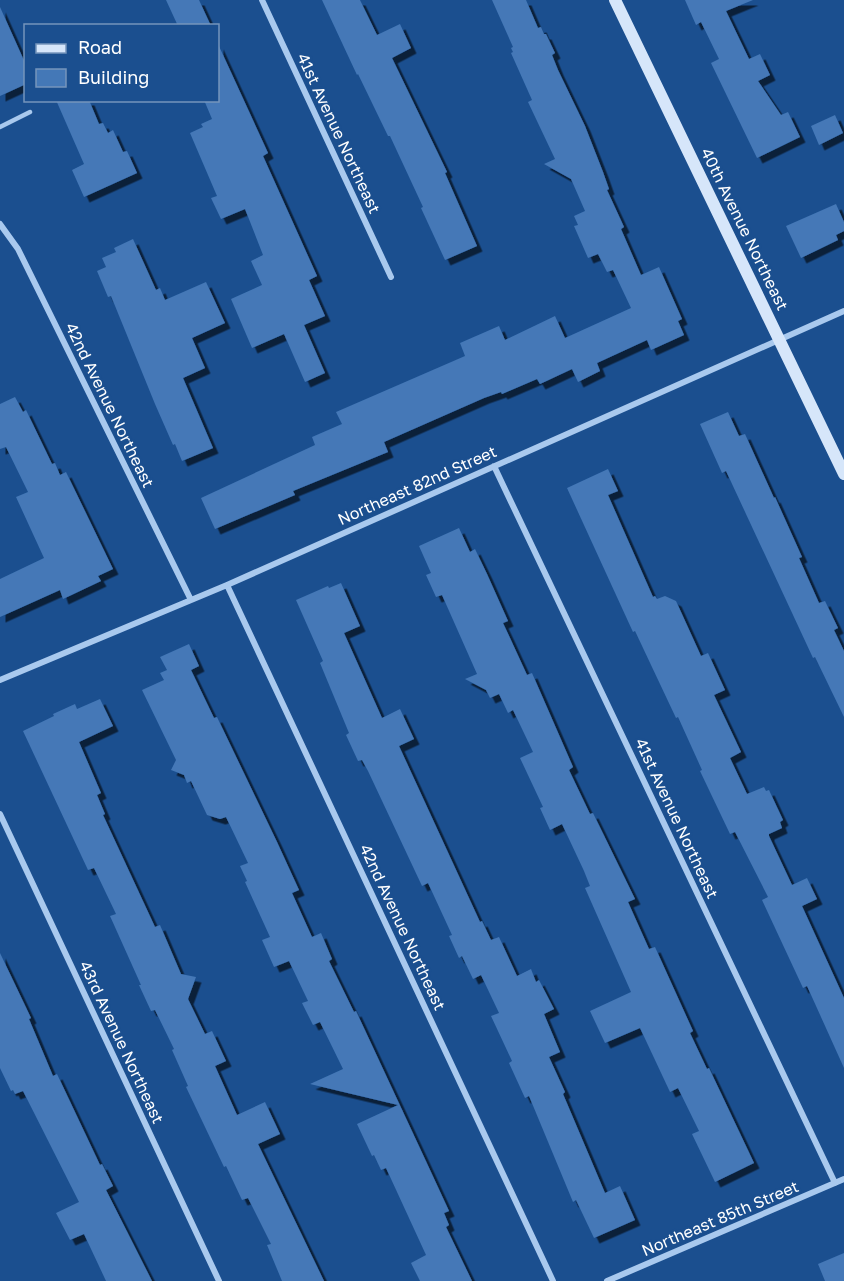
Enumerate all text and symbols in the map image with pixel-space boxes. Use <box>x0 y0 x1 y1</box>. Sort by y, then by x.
legend <box>24 24 219 102</box>
text: Road <box>78 36 122 58</box>
street label: 41st Avenue Northeast <box>293 50 385 216</box>
text: Building <box>78 66 149 88</box>
street label: 40th Avenue Northeast <box>697 145 793 313</box>
street label: 42nd Avenue Northeast <box>61 319 159 491</box>
street label: Northeast 82nd Street <box>334 441 500 529</box>
street label: 41st Avenue Northeast <box>631 735 723 901</box>
street label: 42nd Avenue Northeast <box>356 841 450 1013</box>
street label: 43rd Avenue Northeast <box>75 957 169 1127</box>
street label: Northeast 85th Street <box>639 1176 801 1260</box>

